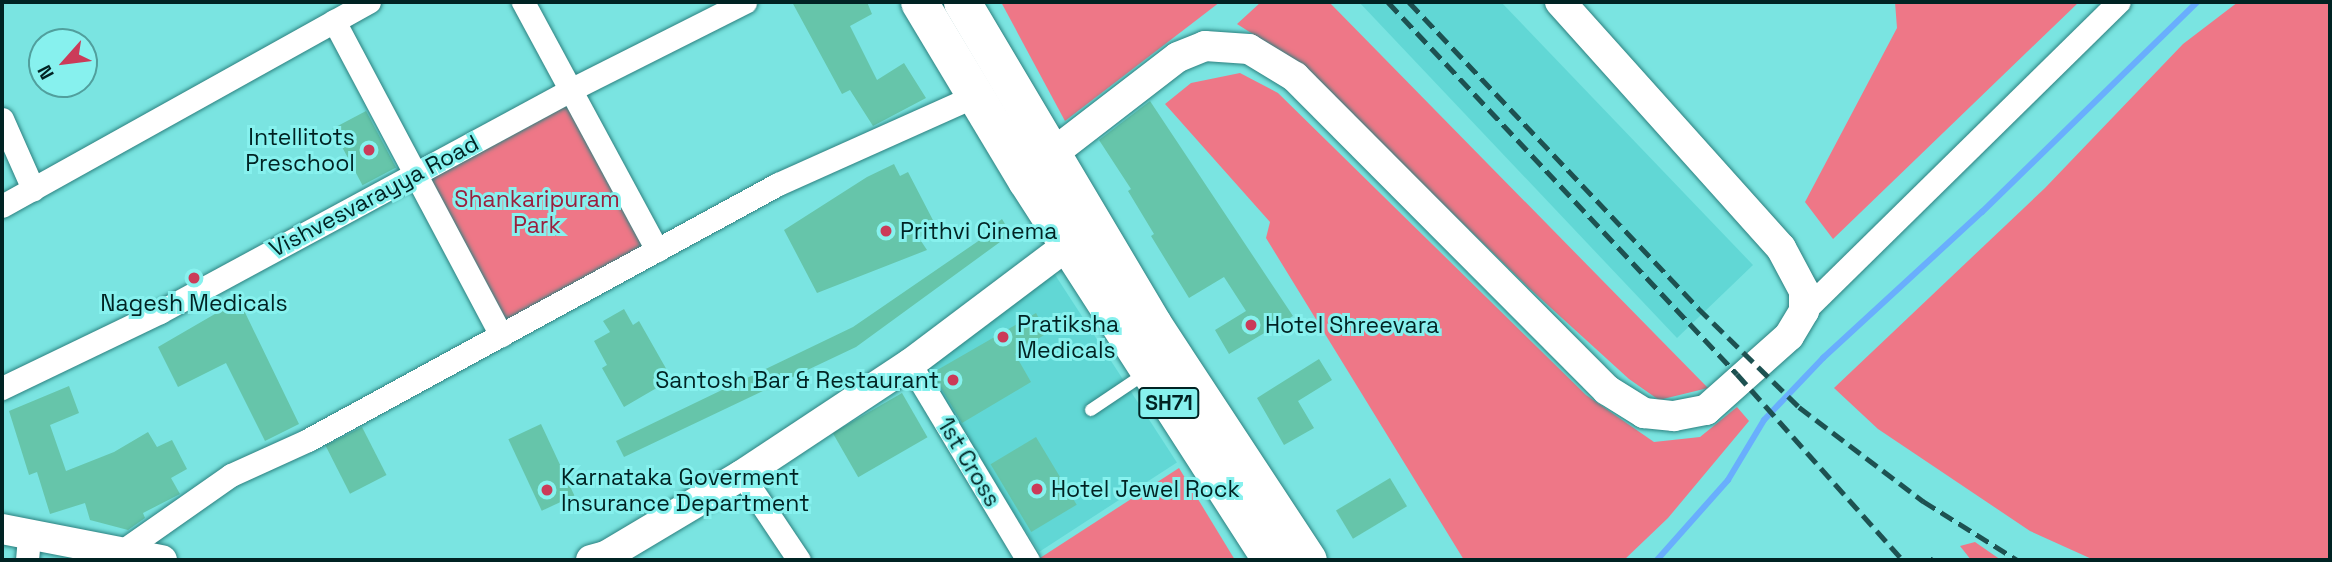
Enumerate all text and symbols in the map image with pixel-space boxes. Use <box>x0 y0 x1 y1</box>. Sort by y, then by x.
north arrow <box>28 28 98 98</box>
text: N <box>32 61 60 84</box>
place label: Intellitots Preschool <box>245 123 355 177</box>
street label: Vishvesvarayya Road <box>265 129 483 263</box>
marker: Intellitots Preschool <box>361 142 377 158</box>
park label: Shankaripuram Park <box>454 185 620 239</box>
place label: Prithvi Cinema <box>900 217 1058 245</box>
marker: Prithvi Cinema <box>878 223 894 239</box>
marker: Nagesh Medicals <box>186 270 202 286</box>
place label: Nagesh Medicals <box>100 289 288 317</box>
place label: Pratiksha Medicals <box>1017 310 1119 364</box>
place label: Hotel Shreevara <box>1265 311 1439 339</box>
marker: Hotel Shreevara <box>1243 317 1259 333</box>
marker: Pratiksha Medicals <box>995 329 1011 345</box>
place label: Santosh Bar & Restaurant <box>655 366 939 394</box>
marker: Santosh Bar & Restaurant <box>945 372 961 388</box>
road number: SH71 <box>1138 386 1200 420</box>
street label: 1st Cross <box>932 412 1006 512</box>
place label: Karnataka Goverment Insurance Department <box>561 463 810 517</box>
place label: Hotel Jewel Rock <box>1051 475 1240 503</box>
marker: Hotel Jewel Rock <box>1029 481 1045 497</box>
marker: Karnataka Goverment Insurance Department <box>539 482 555 498</box>

